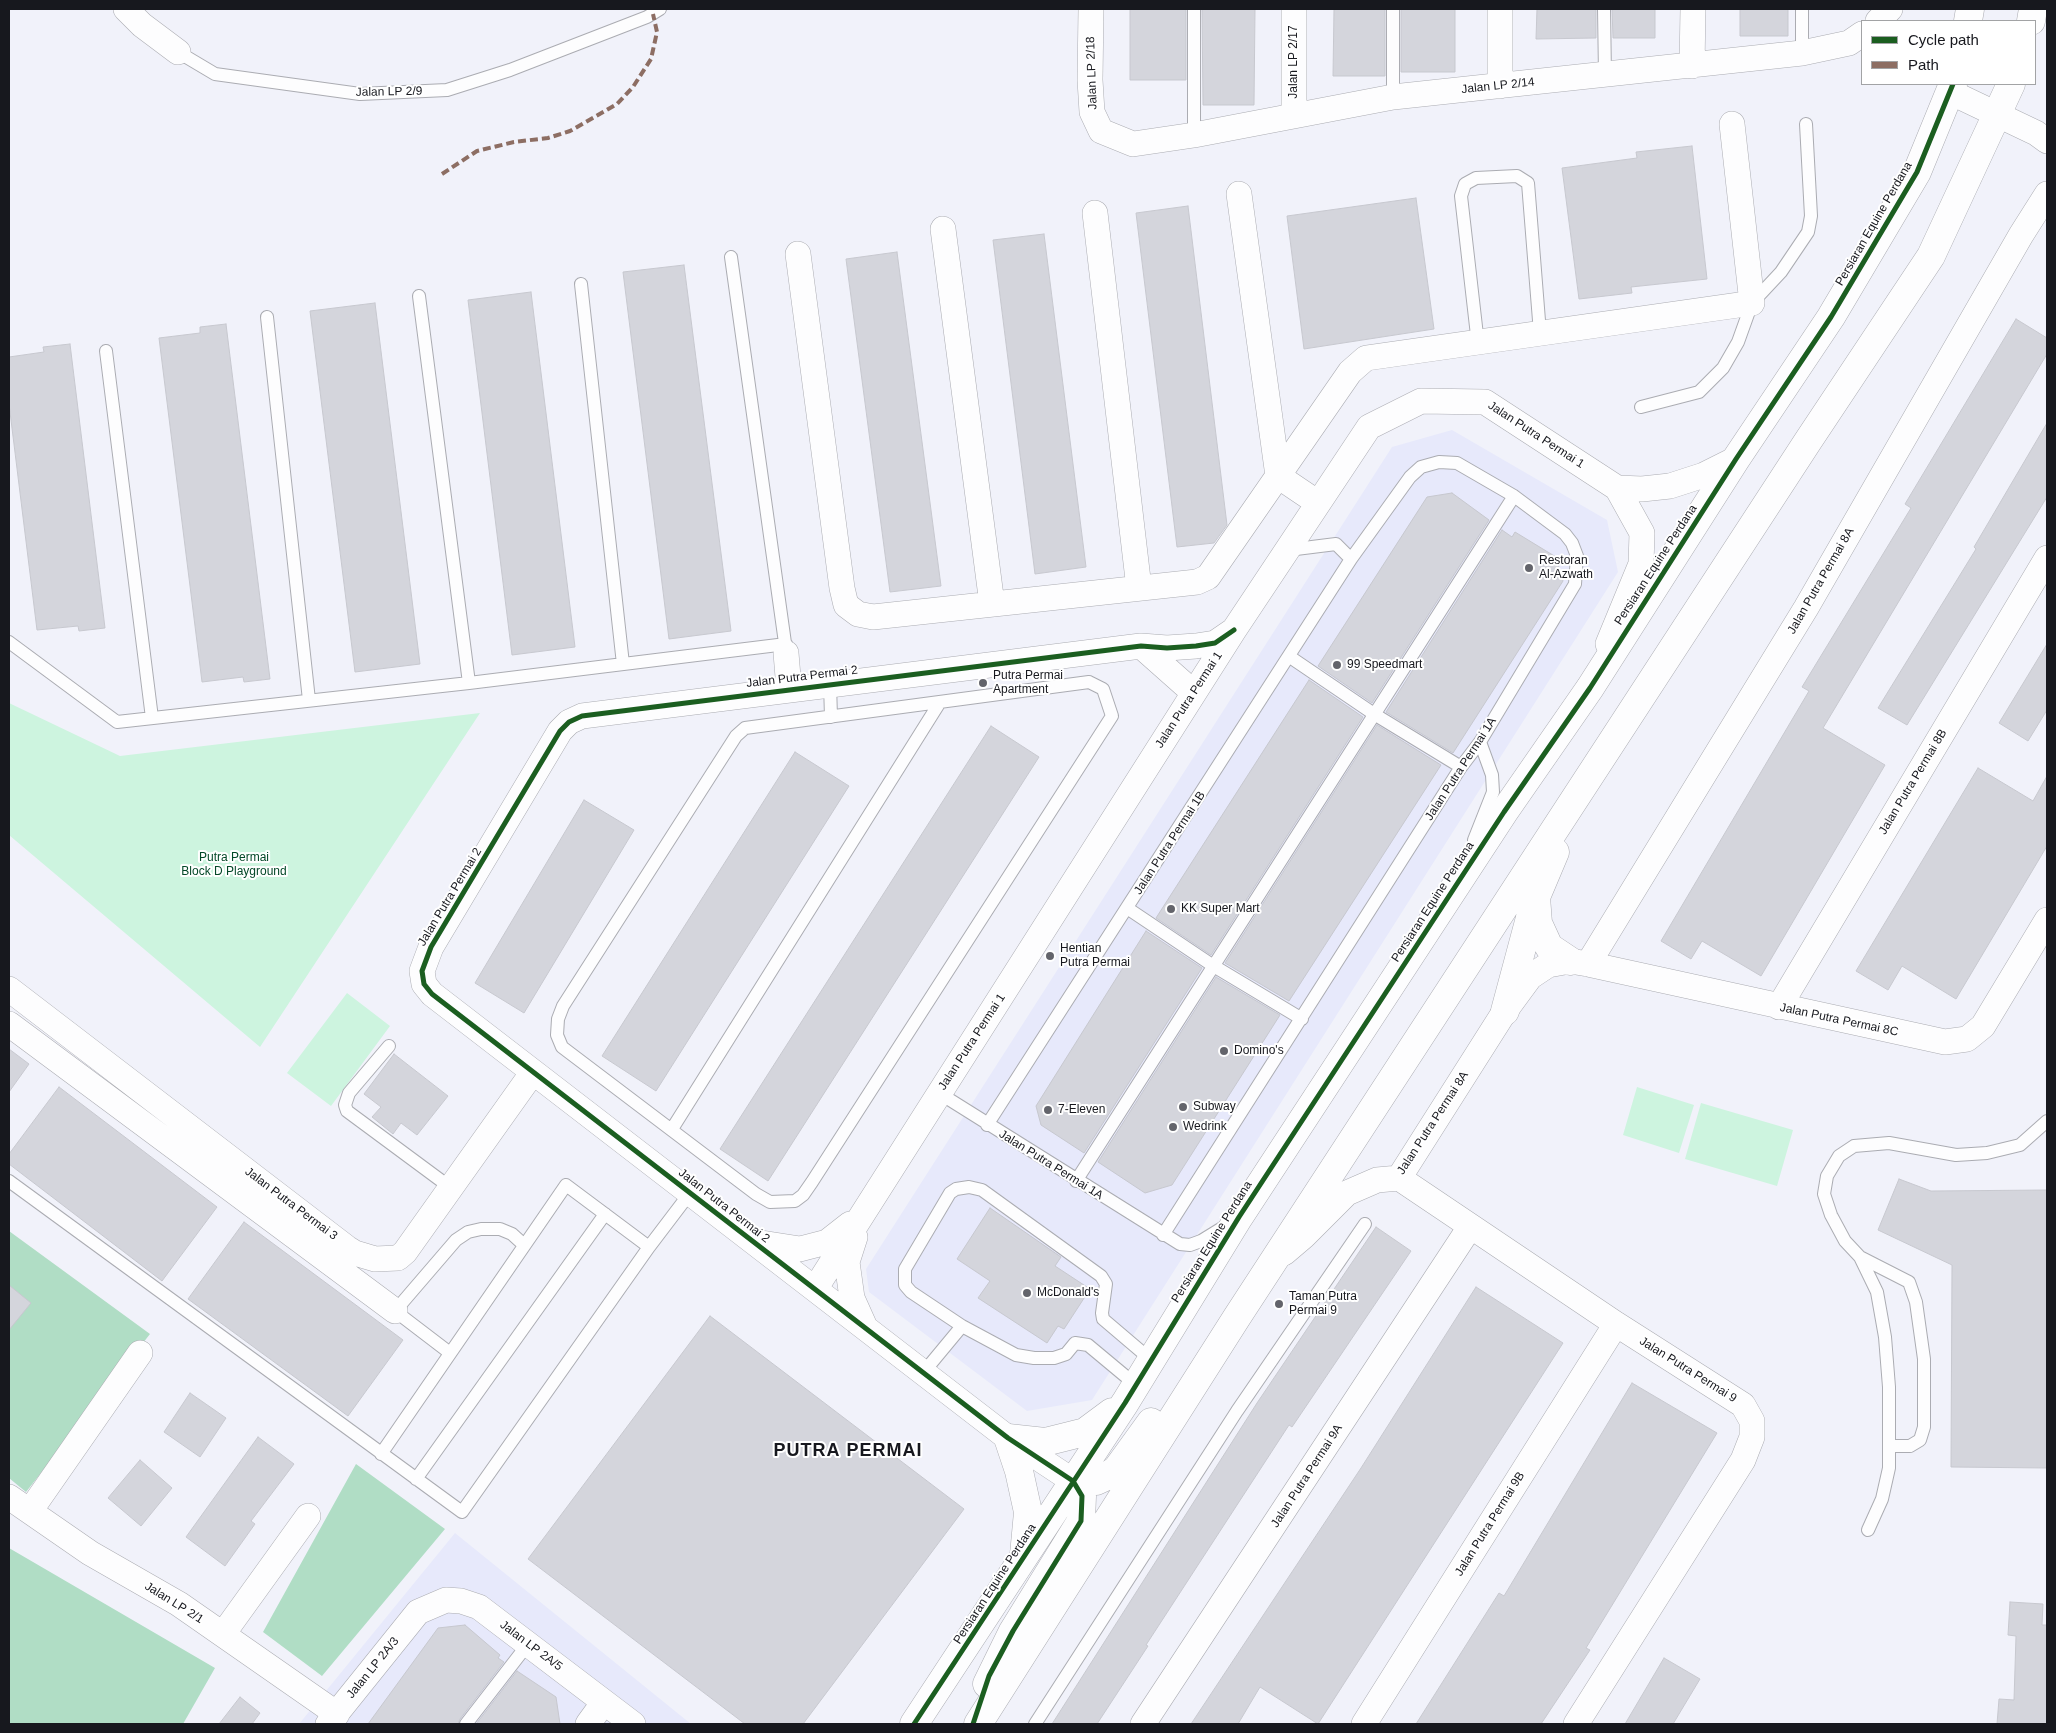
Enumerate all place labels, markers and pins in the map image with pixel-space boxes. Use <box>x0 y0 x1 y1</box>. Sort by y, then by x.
place label: Restoran Al-Azwath <box>1539 554 1593 582</box>
marker: Restoran Al-Azwath <box>1523 562 1535 574</box>
place label: 99 Speedmart <box>1347 658 1422 672</box>
marker: 99 Speedmart <box>1331 659 1343 671</box>
place label: Putra Permai Apartment <box>993 669 1063 697</box>
marker: Putra Permai Apartment <box>977 677 989 689</box>
place label: KK Super Mart <box>1181 902 1260 916</box>
marker: KK Super Mart <box>1165 903 1177 915</box>
place label: Hentian Putra Permai <box>1060 942 1130 970</box>
marker: Hentian Putra Permai <box>1044 950 1056 962</box>
place label: Domino's <box>1234 1044 1284 1058</box>
marker: Domino's <box>1218 1045 1230 1057</box>
place label: Subway <box>1193 1100 1236 1114</box>
marker: Subway <box>1177 1101 1189 1113</box>
place label: 7-Eleven <box>1058 1103 1105 1117</box>
marker: 7-Eleven <box>1042 1104 1054 1116</box>
place label: Wedrink <box>1183 1120 1227 1134</box>
marker: Wedrink <box>1167 1121 1179 1133</box>
place label: McDonald's <box>1037 1286 1099 1300</box>
marker: McDonald's <box>1021 1287 1033 1299</box>
place label: Taman Putra Permai 9 <box>1289 1290 1357 1318</box>
marker: Taman Putra Permai 9 <box>1273 1298 1285 1310</box>

